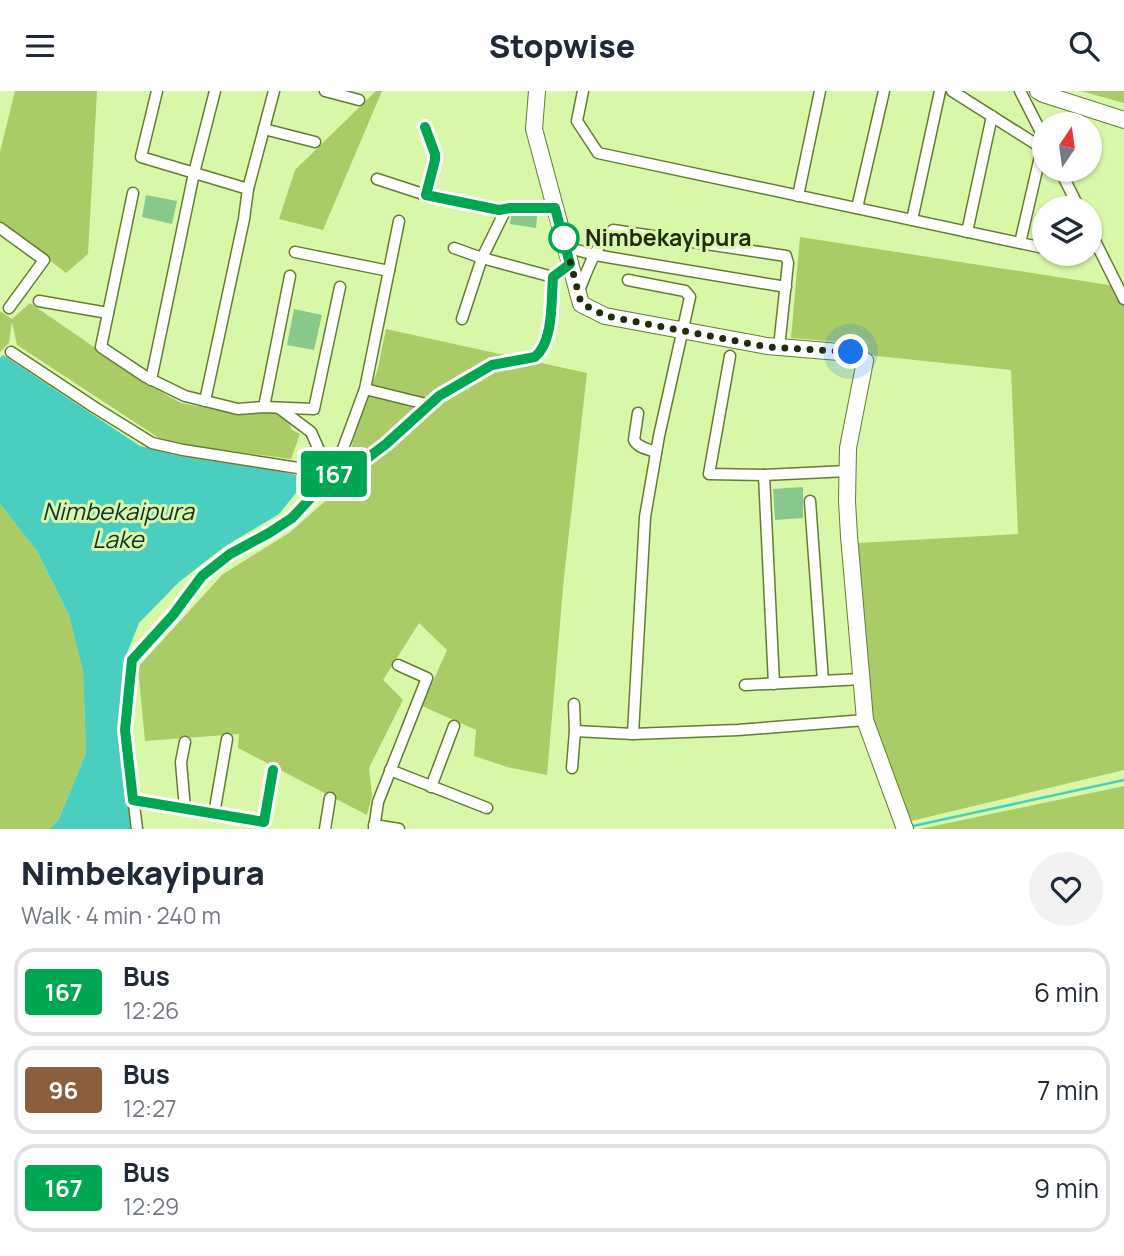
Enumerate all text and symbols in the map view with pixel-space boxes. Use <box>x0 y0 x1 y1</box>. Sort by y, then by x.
text: Stopwise <box>489 24 635 68</box>
icon: menu <box>21 27 59 65</box>
icon: search <box>1065 27 1103 65</box>
north arrow <box>1032 112 1102 182</box>
map controls <box>1032 112 1102 266</box>
button: layers <box>1032 196 1102 266</box>
place label: Nimbekayipura <box>585 221 752 253</box>
marker: Nimbekayipura <box>549 223 579 253</box>
your location <box>833 334 868 369</box>
line badge: 167 <box>294 451 374 497</box>
text: 167 <box>315 457 353 490</box>
water label: Nimbekaipura Lake <box>42 494 195 555</box>
text: Nimbekayipura <box>21 850 265 895</box>
button: heart <box>1029 852 1103 926</box>
text: Walk · 4 min · 240 m <box>21 899 221 931</box>
text: Bus <box>123 958 170 994</box>
text: 6 min <box>1034 974 1099 1010</box>
text: 167 <box>44 975 83 1008</box>
text: 12:26 <box>123 994 179 1026</box>
text: Bus <box>123 1056 170 1092</box>
text: 7 min <box>1037 1072 1099 1108</box>
text: 96 <box>49 1073 78 1106</box>
text: 12:27 <box>123 1092 177 1124</box>
text: Bus <box>123 1154 170 1190</box>
text: 9 min <box>1034 1170 1099 1206</box>
text: 167 <box>44 1171 83 1204</box>
text: 12:29 <box>123 1190 179 1222</box>

